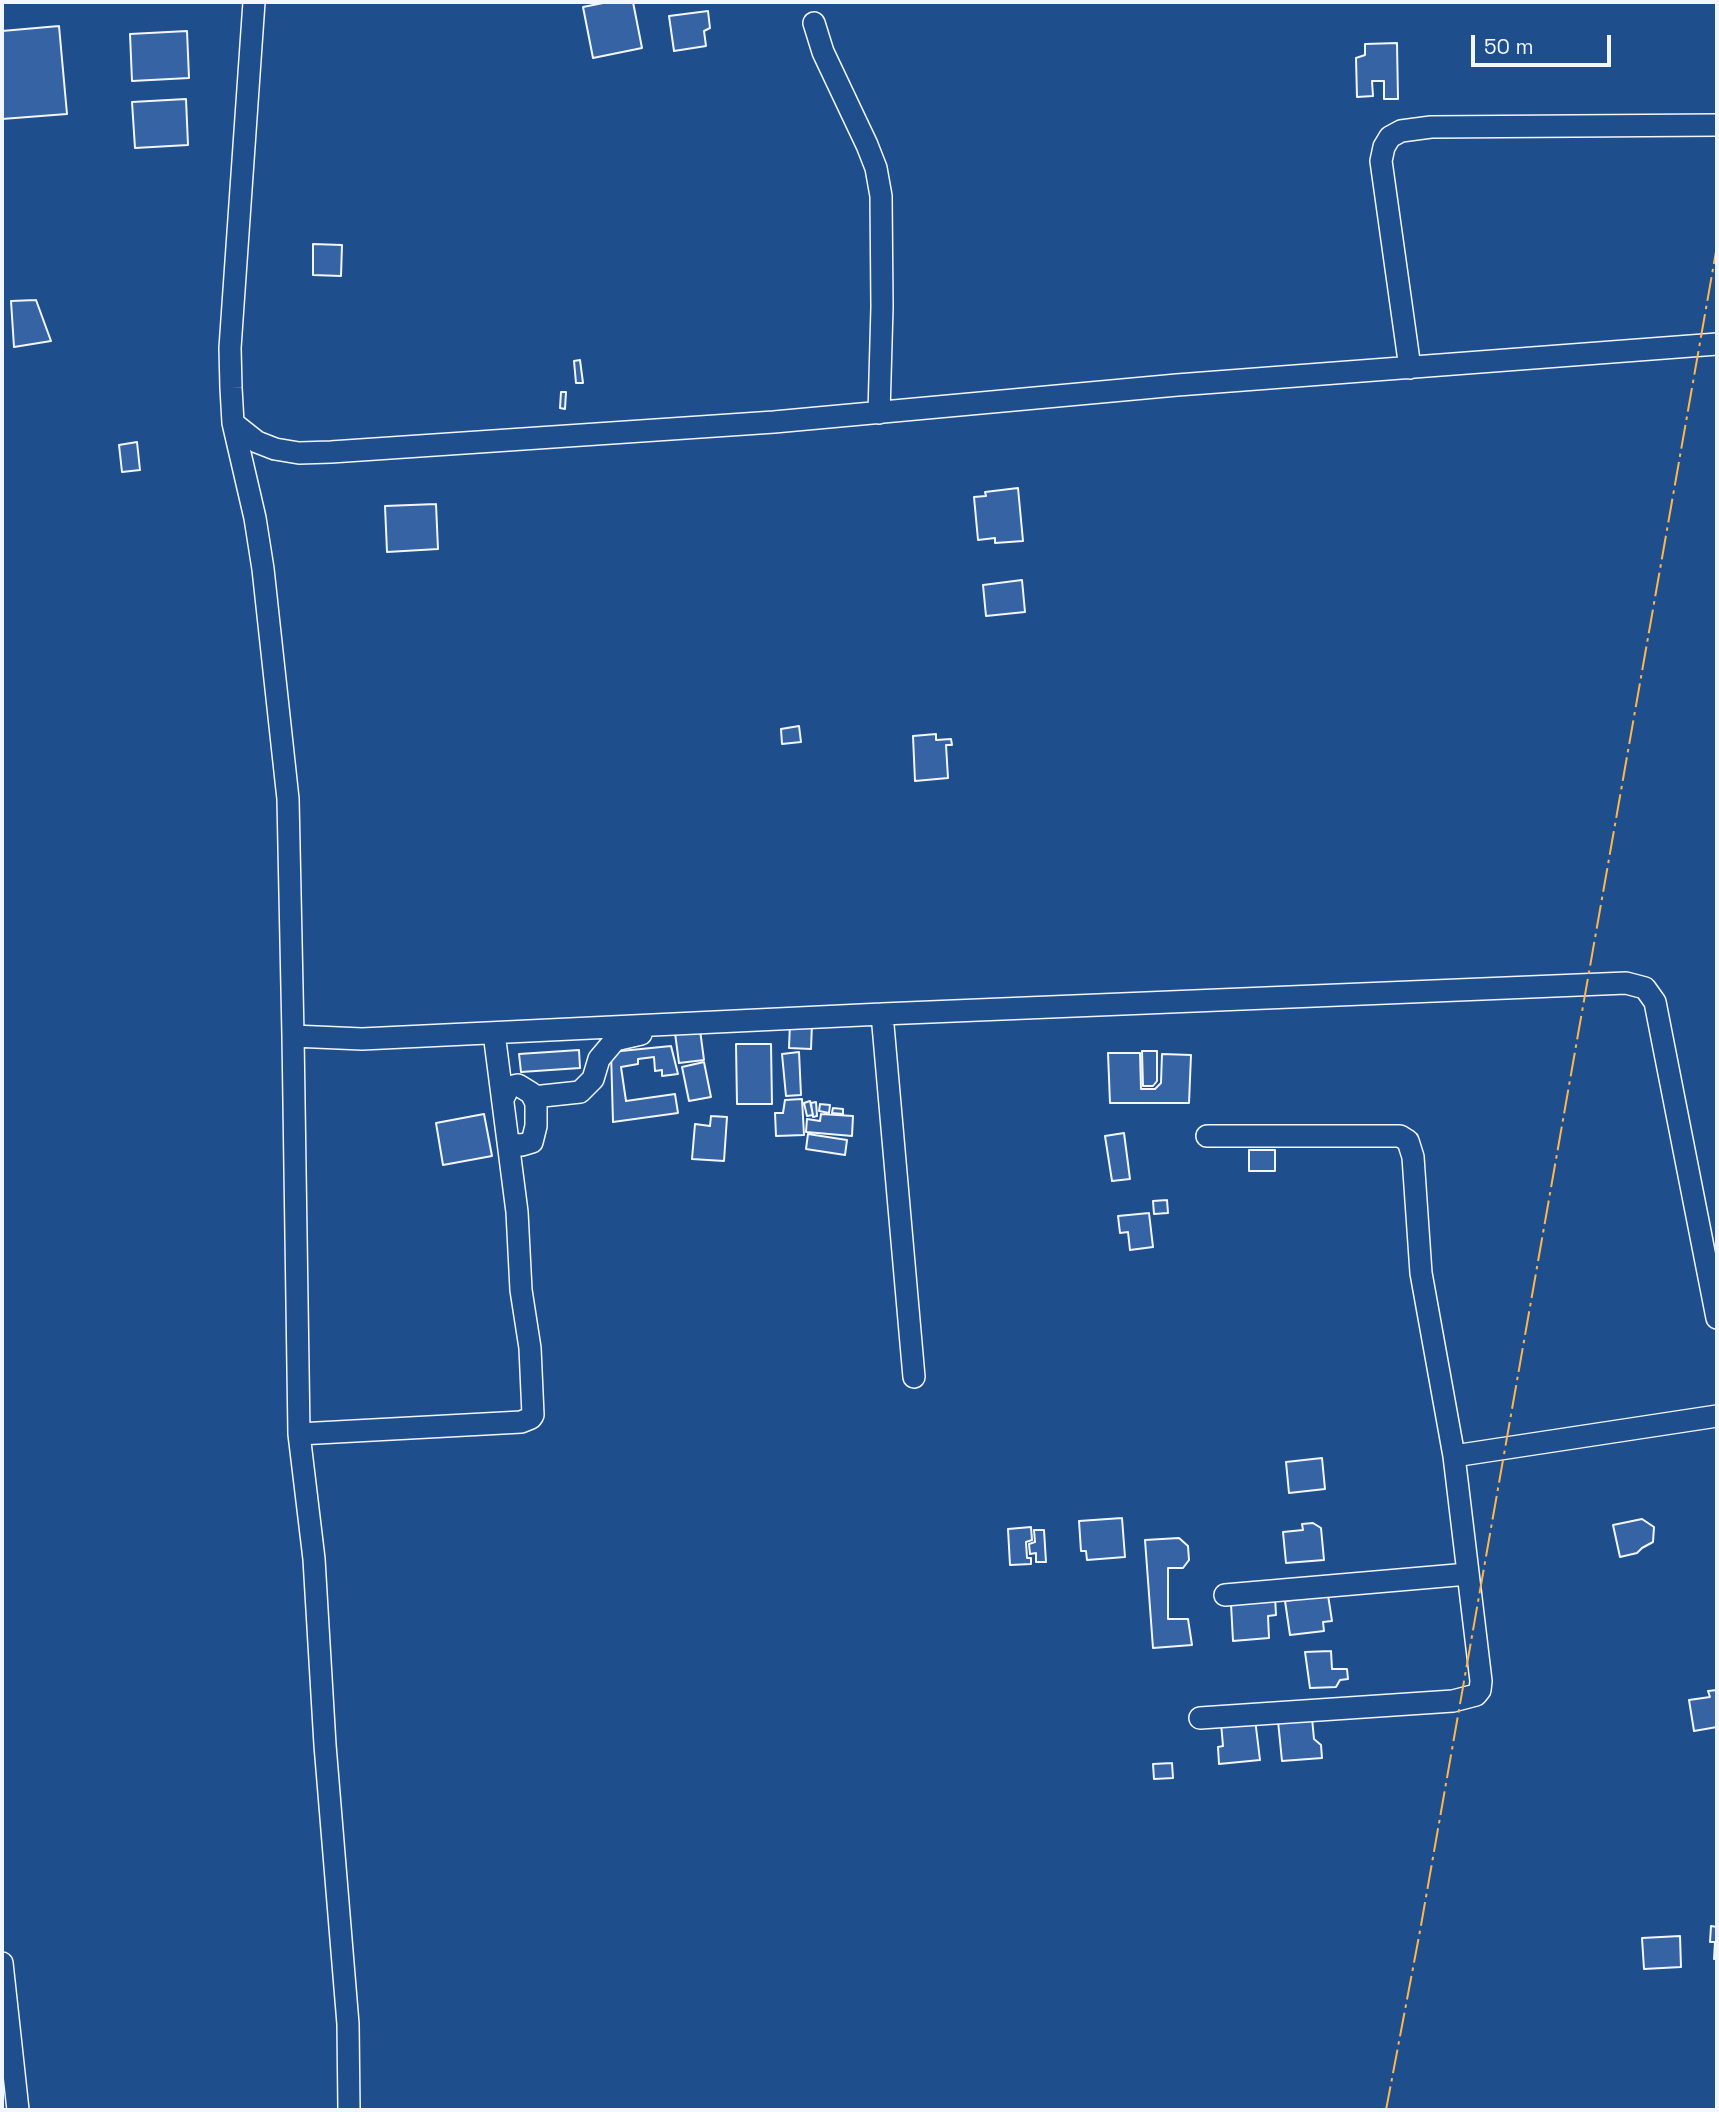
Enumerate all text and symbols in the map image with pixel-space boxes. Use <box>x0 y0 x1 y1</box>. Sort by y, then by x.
scale bar <box>1474 21 1614 65</box>
text: 50 m <box>1484 33 1534 60</box>

